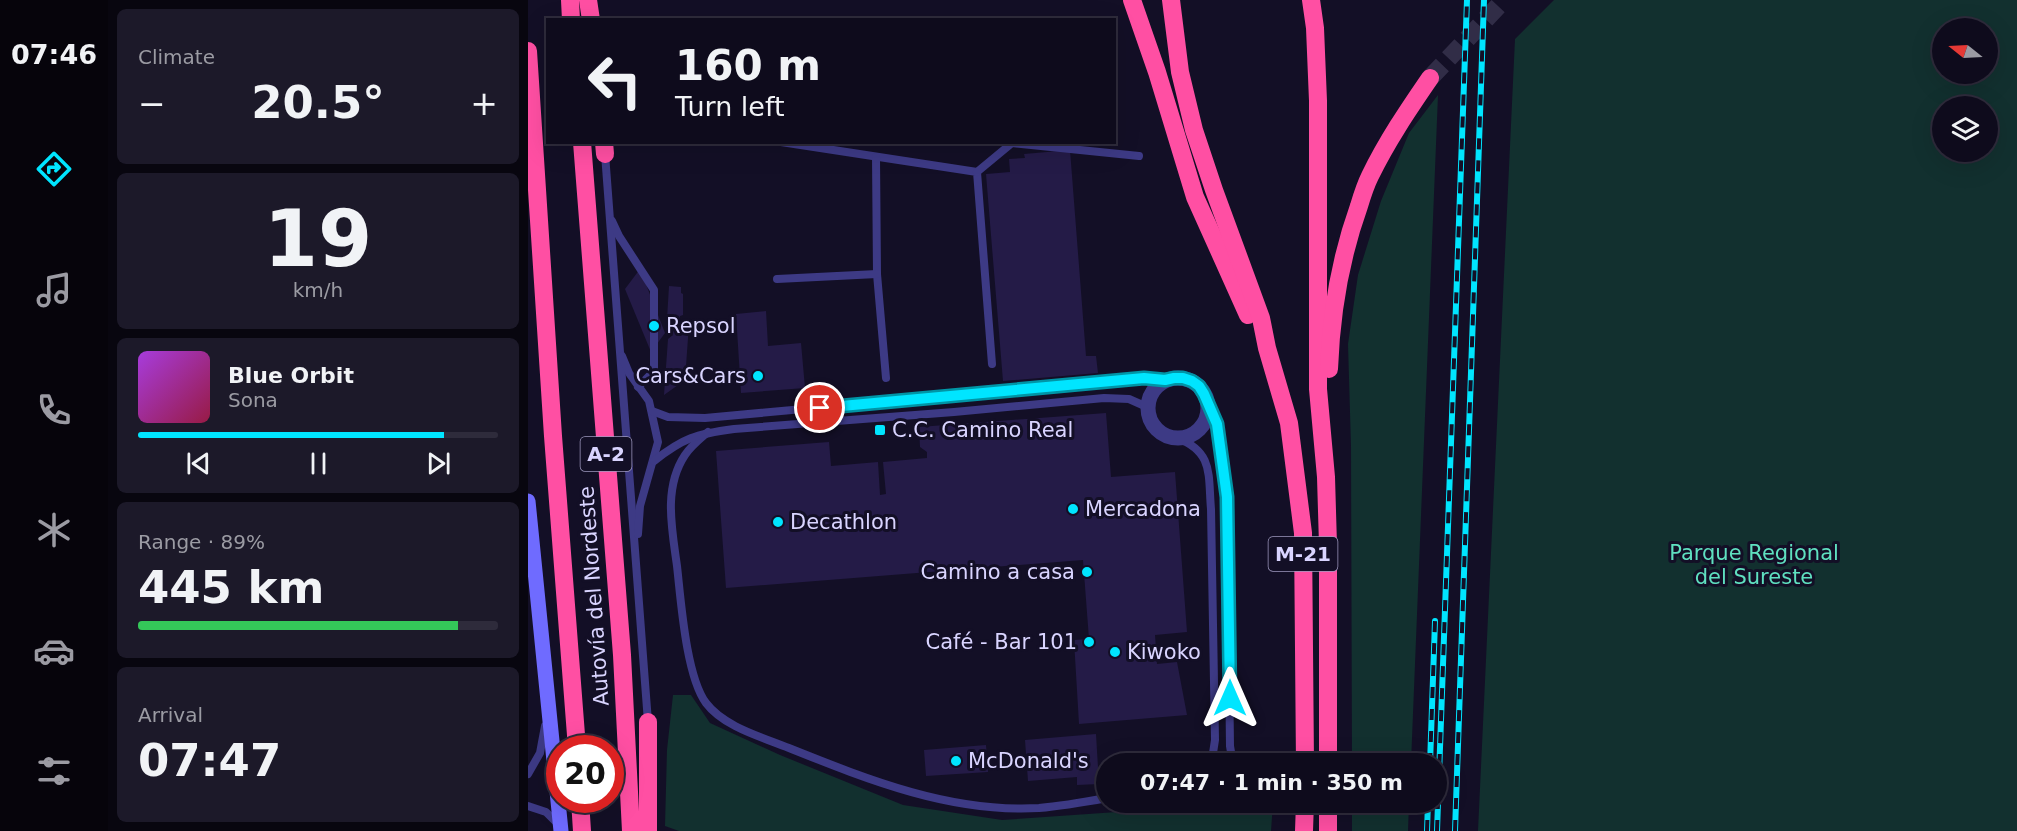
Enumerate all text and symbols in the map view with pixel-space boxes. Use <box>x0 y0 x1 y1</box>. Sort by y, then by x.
north arrow <box>1932 18 1998 84</box>
map controls <box>1932 18 1998 162</box>
text: 07:46 <box>11 39 97 70</box>
text: 160 m <box>675 41 821 90</box>
icon: left <box>576 42 654 120</box>
text: Climate <box>138 45 215 69</box>
text: 20.5° <box>251 76 385 129</box>
text: − <box>138 84 166 123</box>
text: + <box>470 84 498 123</box>
text: Turn left <box>675 91 785 122</box>
button: layers <box>1932 96 1998 162</box>
icon: directions <box>33 148 75 190</box>
text: 19 <box>264 194 372 284</box>
icon: music <box>33 269 75 311</box>
text: km/h <box>293 278 343 302</box>
place label: Repsol <box>666 314 736 338</box>
marker: Repsol <box>647 319 661 333</box>
text: Blue Orbit <box>228 363 354 388</box>
place label: Cars&Cars <box>635 364 746 388</box>
marker: Cars&Cars <box>751 369 765 383</box>
pin <box>794 382 845 433</box>
text: Sona <box>228 388 278 412</box>
icon: phone <box>33 389 75 431</box>
icon: arrive <box>803 391 836 424</box>
place label: C.C. Camino Real <box>892 418 1073 442</box>
marker: C.C. Camino Real <box>873 423 887 437</box>
road number: A-2 <box>580 437 632 471</box>
icon: previous <box>182 447 215 480</box>
icon: pause <box>302 447 335 480</box>
icon: next <box>422 447 455 480</box>
street label: Autovía del Nordeste <box>574 485 614 707</box>
place label: Mercadona <box>1085 497 1201 521</box>
marker: Mercadona <box>1066 502 1080 516</box>
icon: climate <box>33 509 75 551</box>
place label: Decathlon <box>790 510 897 534</box>
marker: Decathlon <box>771 515 785 529</box>
text: Range · 89% <box>138 530 265 554</box>
road number: M-21 <box>1268 537 1338 571</box>
park label: Parque Regional del Sureste <box>1669 541 1839 589</box>
place label: Camino a casa <box>921 560 1075 584</box>
text: 445 km <box>138 561 324 614</box>
marker: Camino a casa <box>1080 565 1094 579</box>
icon: car <box>33 630 75 672</box>
place label: Café - Bar 101 <box>926 630 1077 654</box>
marker: Café - Bar 101 <box>1082 635 1096 649</box>
place label: Kiwoko <box>1127 640 1201 664</box>
marker: Kiwoko <box>1108 645 1122 659</box>
position arrow <box>1198 666 1262 730</box>
text: Arrival <box>138 703 203 727</box>
text: 07:47 <box>138 734 281 787</box>
speed limit sign: 20 <box>546 735 624 813</box>
place label: McDonald's <box>968 749 1089 773</box>
icon: filters <box>33 750 75 792</box>
marker: McDonald's <box>949 754 963 768</box>
text: 07:47 · 1 min · 350 m <box>1140 770 1403 795</box>

